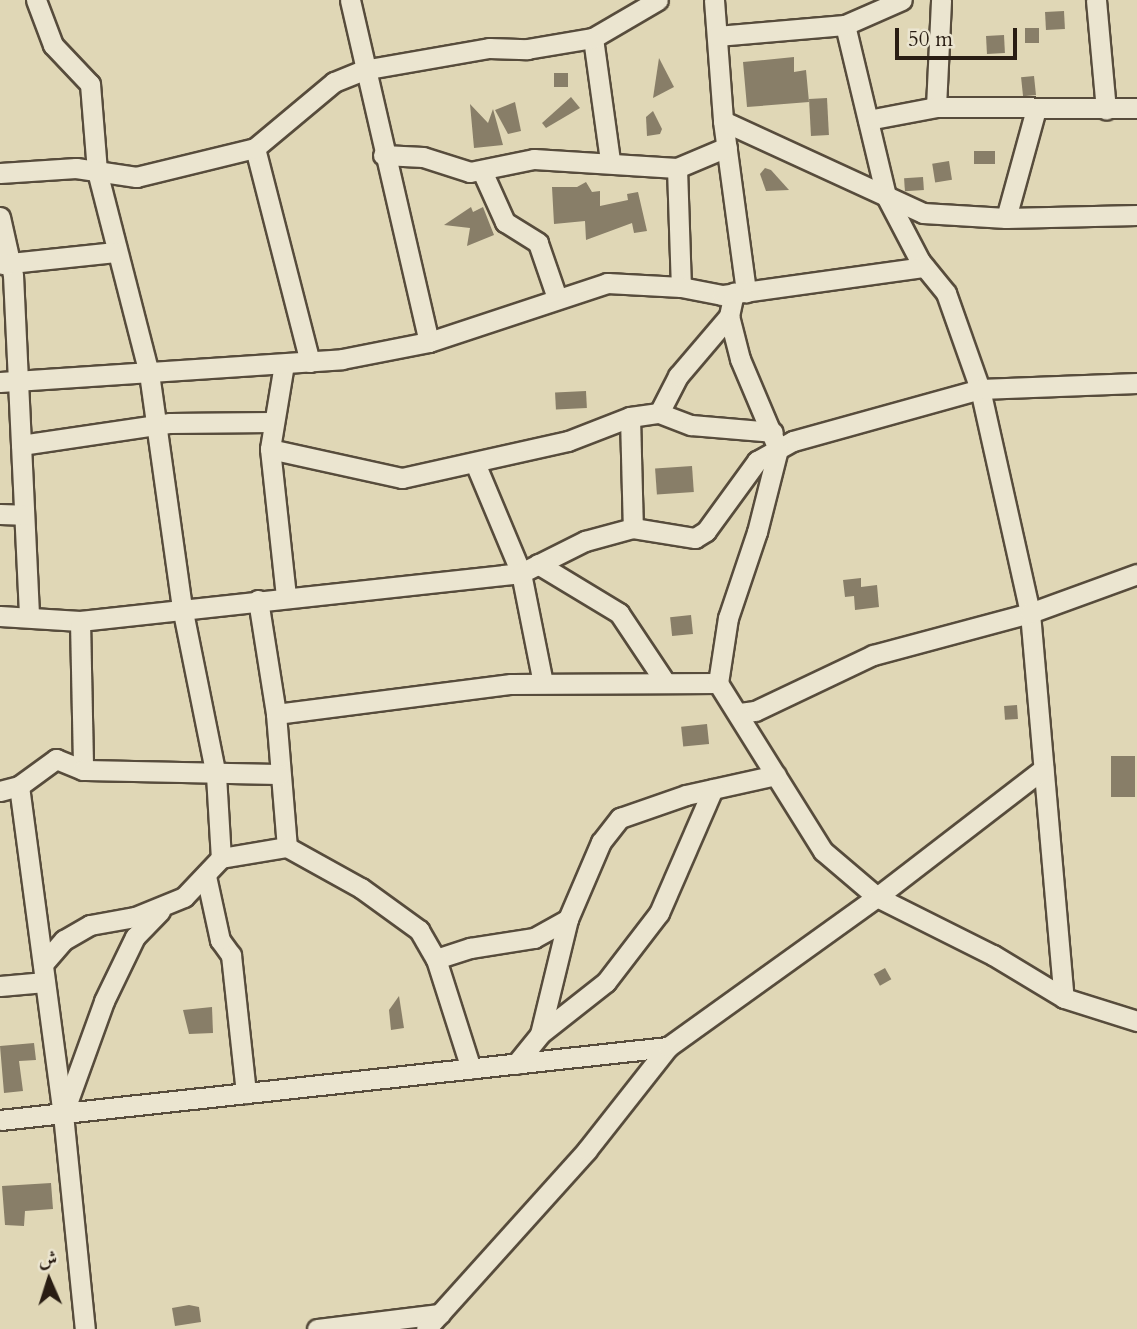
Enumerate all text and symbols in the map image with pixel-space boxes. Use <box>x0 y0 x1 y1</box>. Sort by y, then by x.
scale bar <box>899 14 1021 58</box>
text: 50 m <box>908 25 953 54</box>
north arrow <box>14 1245 84 1315</box>
text: ش <box>38 1246 58 1273</box>

